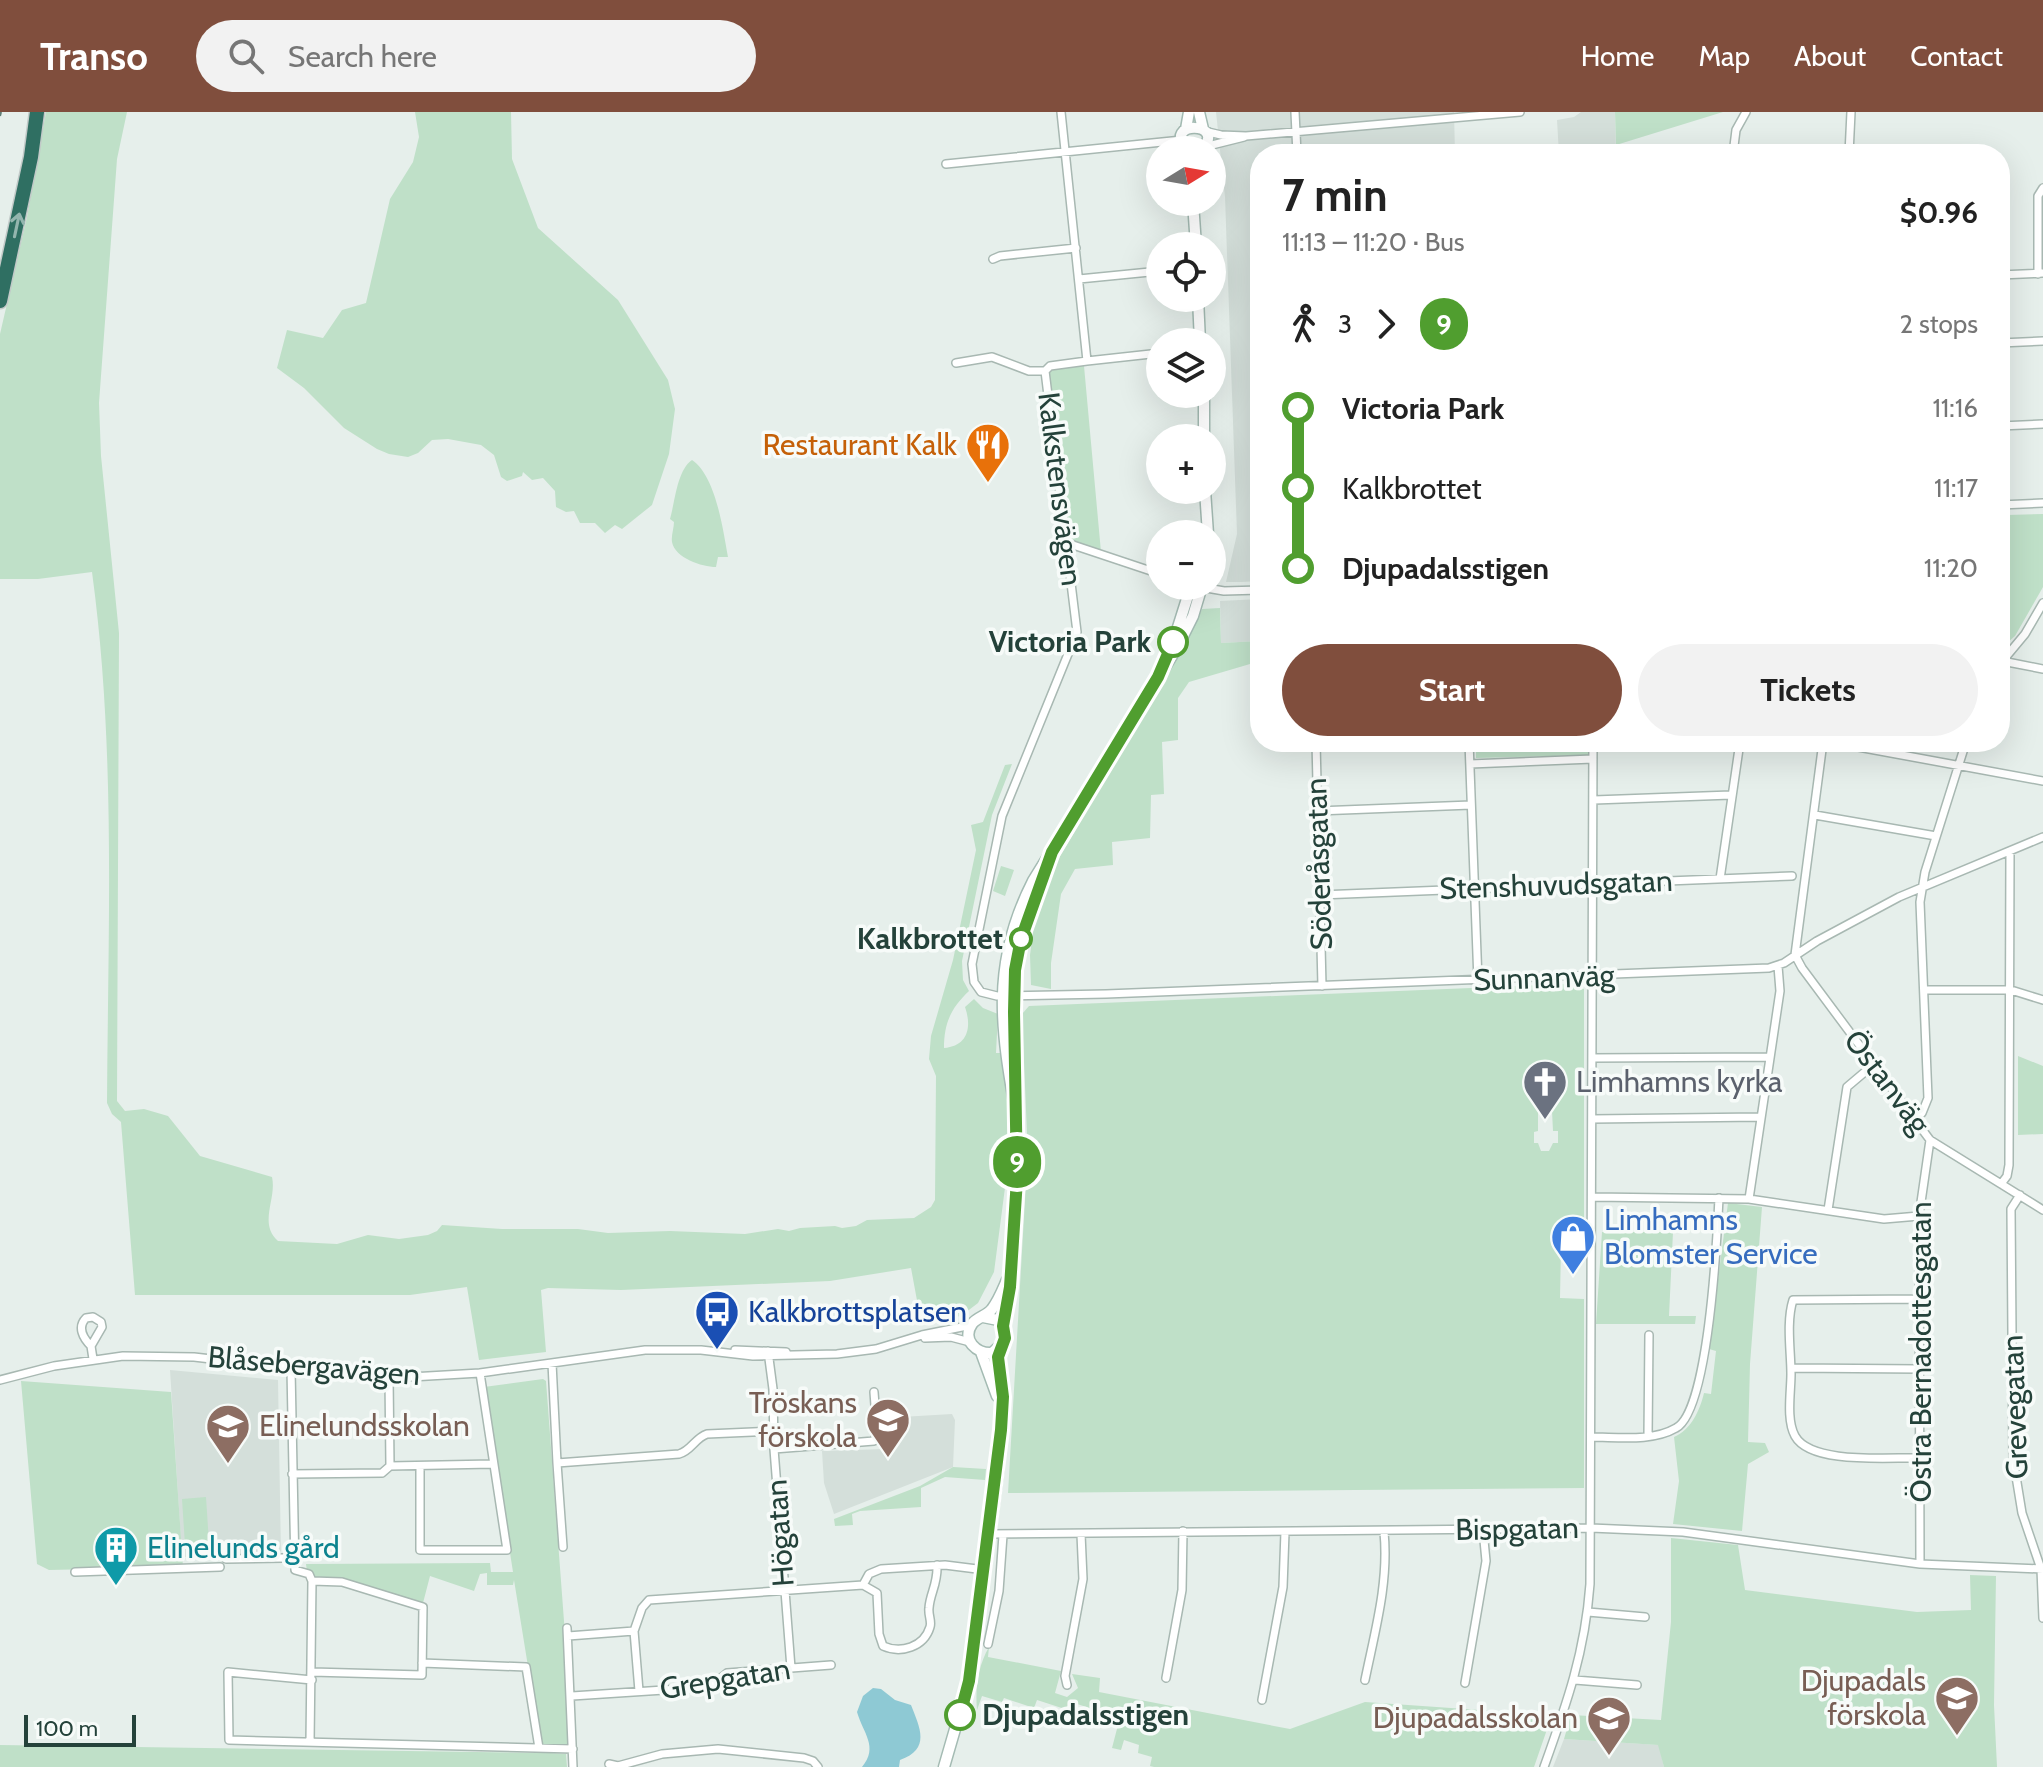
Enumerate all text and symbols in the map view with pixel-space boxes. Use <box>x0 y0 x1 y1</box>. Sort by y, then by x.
search box <box>196 20 756 92</box>
text: Transo <box>40 33 148 80</box>
icon: search <box>224 34 268 78</box>
text: Search here <box>288 38 437 75</box>
text: Home <box>1581 39 1654 73</box>
text: Map <box>1698 39 1750 73</box>
text: About <box>1794 39 1866 73</box>
text: Contact <box>1910 39 2003 73</box>
north arrow <box>1146 136 1226 216</box>
map controls <box>1146 136 1226 600</box>
text: 7 min <box>1282 169 1387 222</box>
text: $0.96 <box>1900 194 1978 231</box>
one-way arrow <box>10 213 25 238</box>
text: 11:13 – 11:20 · Bus <box>1282 226 1465 258</box>
button: locate <box>1146 232 1226 312</box>
icon: walk <box>1282 302 1326 346</box>
icon: forward <box>1364 302 1408 346</box>
text: 9 <box>1436 307 1452 341</box>
text: 3 <box>1338 308 1352 340</box>
text: 2 stops <box>1900 308 1978 340</box>
button: layers <box>1146 328 1226 408</box>
street label: Kalkstensvägen <box>1030 390 1091 588</box>
text: Victoria Park <box>1342 390 1504 427</box>
text: 11:16 <box>1932 392 1978 424</box>
restaurant icon: Restaurant Kalk <box>964 421 1012 484</box>
button: + <box>1146 424 1226 504</box>
place label: Restaurant Kalk <box>763 426 958 463</box>
text: Kalkbrottet <box>1342 470 1482 507</box>
text: 11:17 <box>1934 472 1978 504</box>
button: − <box>1146 520 1226 600</box>
text: Djupadalsstigen <box>1342 550 1549 587</box>
text: 11:20 <box>1924 552 1978 584</box>
place label: Victoria Park <box>989 623 1151 660</box>
marker: Victoria Park <box>1158 627 1188 657</box>
button: Start <box>1282 644 1622 736</box>
button: Tickets <box>1638 644 1978 736</box>
street label: Söderåsgatan <box>1297 777 1340 951</box>
street label: Stenshuvudsgatan <box>1439 862 1673 907</box>
place label: Kalkbrottet <box>857 920 1003 957</box>
marker: Kalkbrottet <box>1010 928 1032 950</box>
street label: Sunnanväg <box>1473 957 1616 998</box>
street label: Östanväg <box>1836 1023 1939 1142</box>
church icon: Limhamns kyrka <box>1521 1058 1569 1121</box>
place label: Limhamns kyrka <box>1576 1063 1783 1100</box>
line badge: 9 <box>991 1136 1043 1188</box>
text: 9 <box>1009 1145 1025 1179</box>
place label: Limhamns Blomster Service <box>1604 1201 1818 1272</box>
street label: Östra Bernadottesgatan <box>1902 1202 1939 1502</box>
shop icon: Limhamns Blomster Service <box>1549 1213 1597 1276</box>
bus stop icon: Kalkbrottsplatsen <box>693 1288 741 1351</box>
place label: Kalkbrottsplatsen <box>748 1293 967 1330</box>
street label: Grevegatan <box>1993 1334 2036 1480</box>
street label: Blåsebergavägen <box>206 1338 422 1393</box>
place label: Tröskans förskola <box>749 1384 858 1455</box>
school or university icon: Tröskans förskola <box>864 1396 912 1459</box>
school or university icon: Elinelundsskolan <box>204 1402 252 1465</box>
place label: Elinelundsskolan <box>259 1407 470 1444</box>
street label: Högatan <box>757 1478 802 1588</box>
street label: Bispgatan <box>1455 1509 1579 1548</box>
building icon: Elinelunds gård <box>92 1524 140 1587</box>
place label: Elinelunds gård <box>147 1529 340 1566</box>
street label: Grepgatan <box>657 1650 793 1707</box>
place label: Djupadals förskola <box>1801 1662 1927 1733</box>
school or university icon: Djupadals förskola <box>1933 1674 1981 1737</box>
school or university icon: Djupadalsskolan <box>1585 1694 1633 1757</box>
place label: Djupadalsstigen <box>982 1696 1189 1733</box>
place label: Djupadalsskolan <box>1373 1699 1578 1736</box>
marker: Djupadalsstigen <box>945 1700 975 1730</box>
scale bar <box>24 1711 136 1747</box>
text: 100 m <box>36 1715 98 1742</box>

